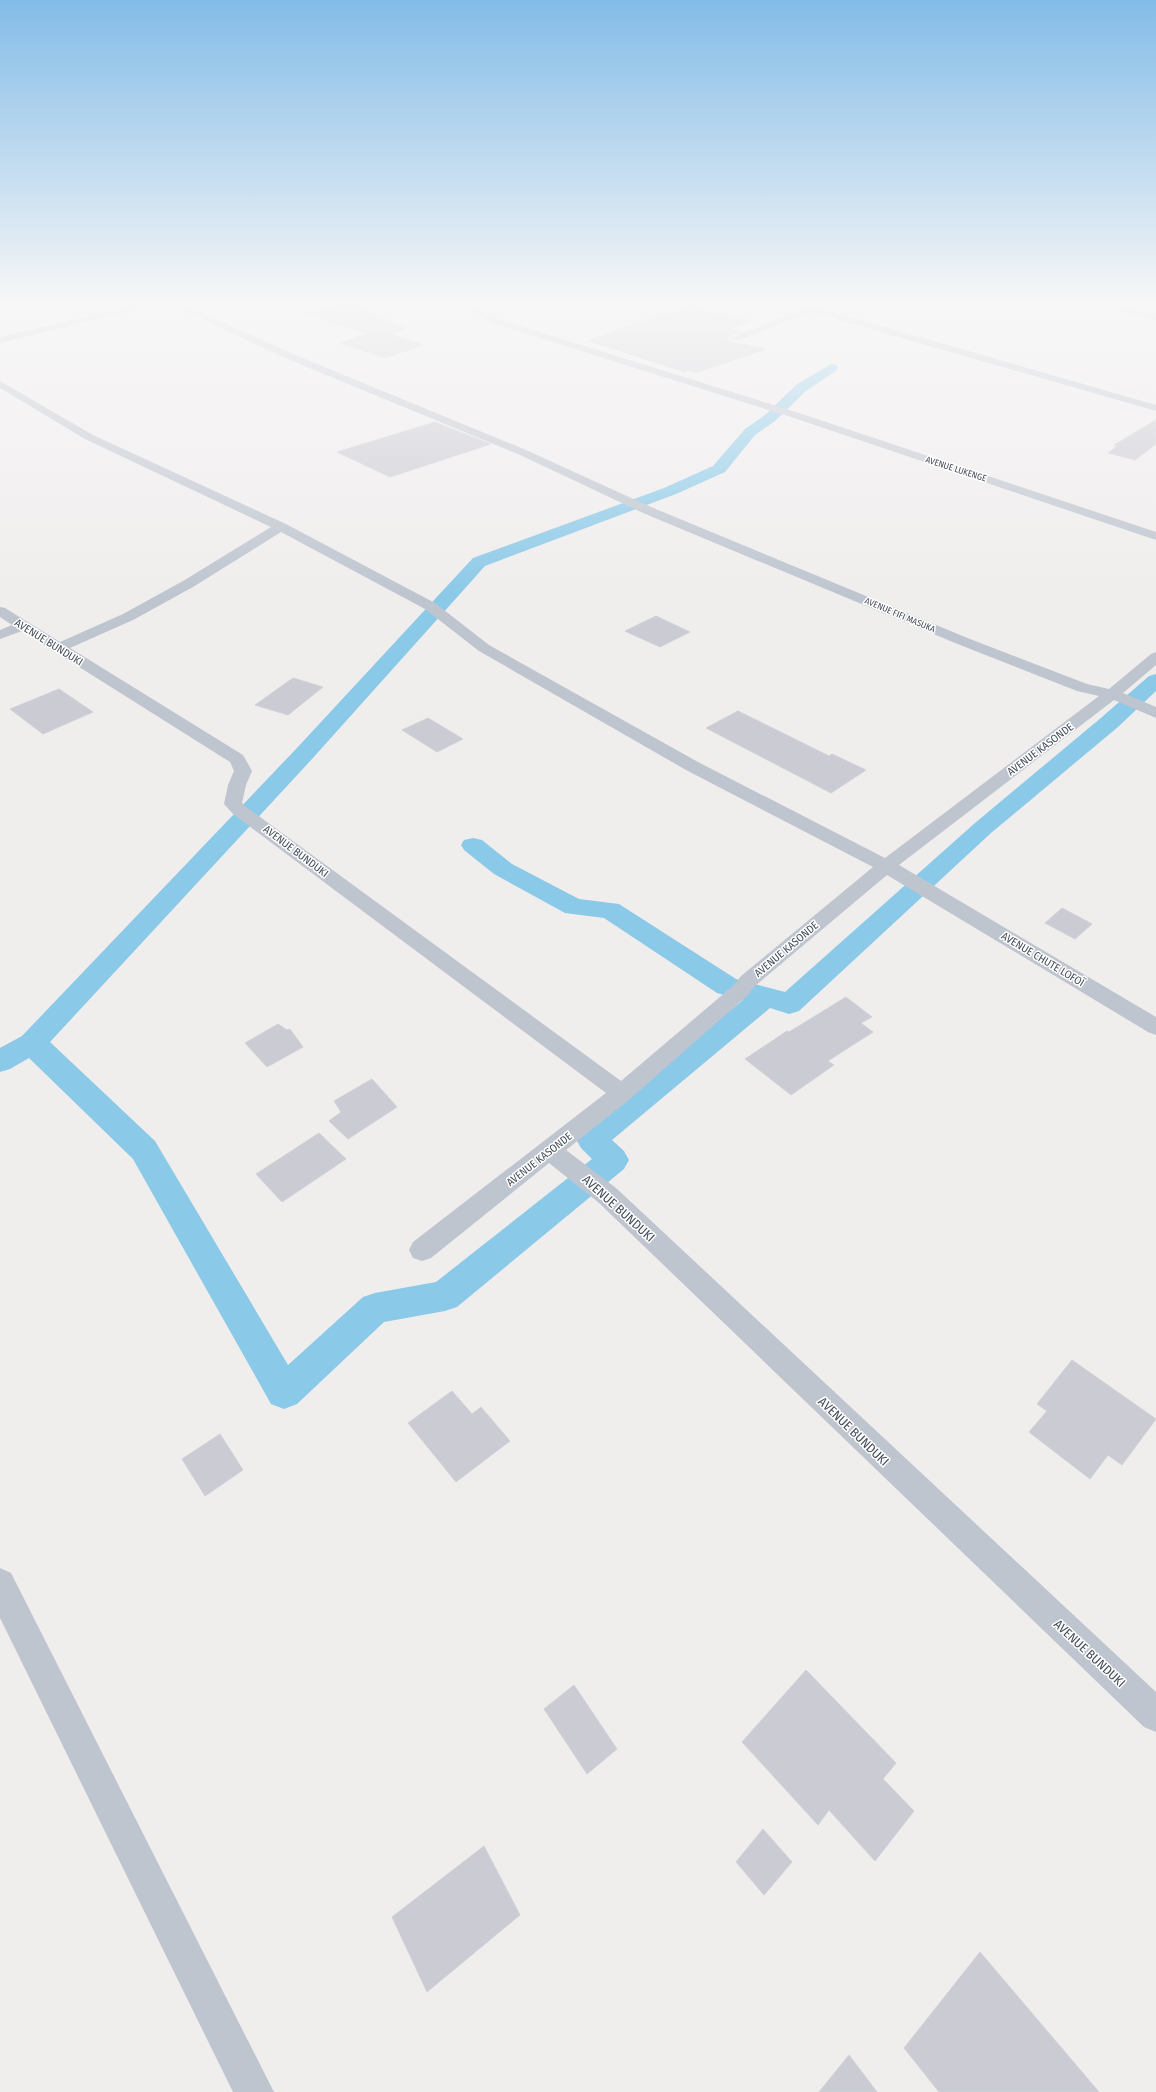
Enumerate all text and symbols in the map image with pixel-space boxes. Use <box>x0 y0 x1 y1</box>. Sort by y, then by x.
street label: AVENUE LUKENGE <box>924 454 988 484</box>
street label: AVENUE FIFI MASUKA <box>863 596 937 634</box>
street label: AVENUE BUNDUKI <box>12 616 85 669</box>
street label: AVENUE KASONDE <box>1005 720 1076 779</box>
street label: AVENUE BUNDUKI <box>261 823 331 880</box>
street label: AVENUE KASONDE <box>752 919 821 980</box>
street label: AVENUE CHUTE LOFOÏ <box>999 930 1088 990</box>
street label: AVENUE KASONDE <box>504 1130 575 1189</box>
street label: AVENUE BUNDUKI <box>579 1172 658 1245</box>
street label: AVENUE BUNDUKI <box>815 1394 892 1469</box>
street label: AVENUE BUNDUKI <box>1051 1616 1128 1690</box>

